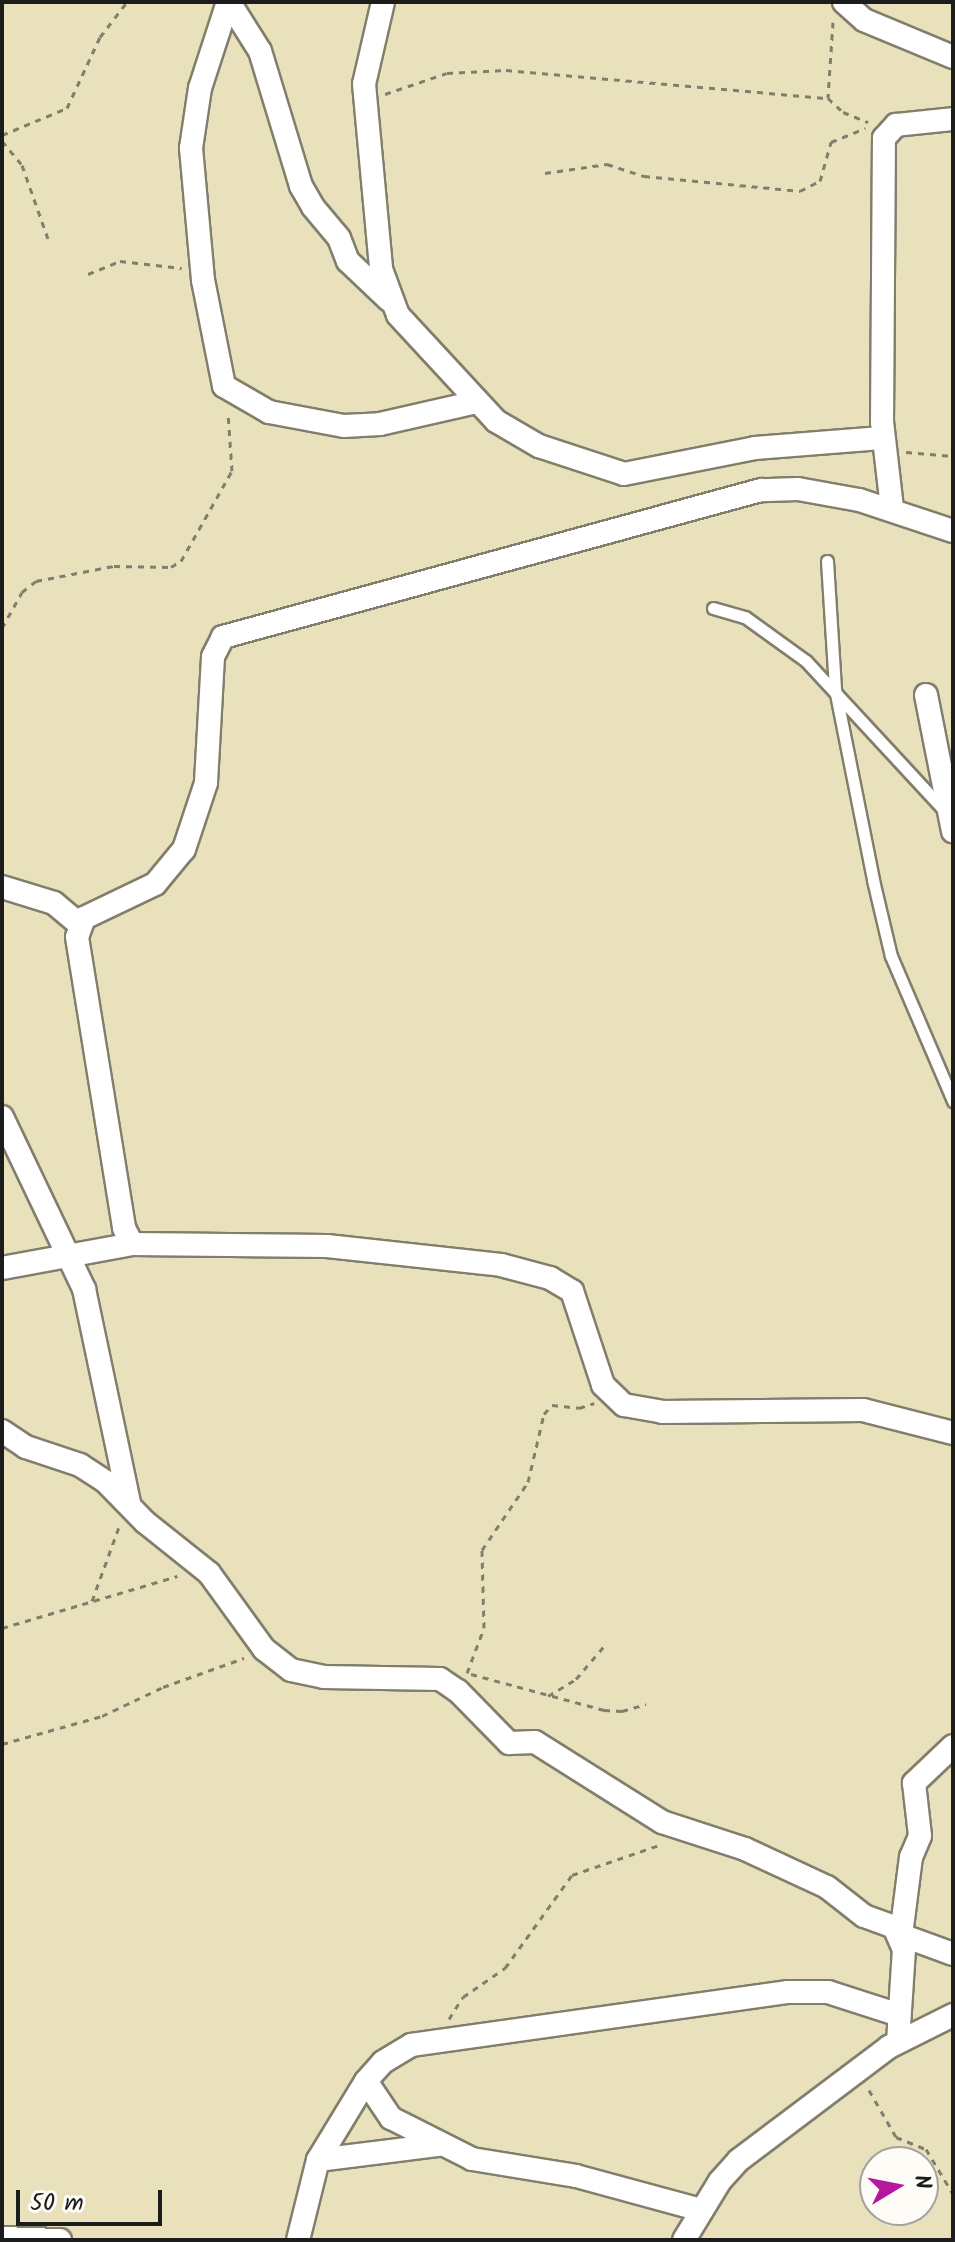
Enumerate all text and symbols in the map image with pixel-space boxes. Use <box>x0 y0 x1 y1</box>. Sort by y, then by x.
north arrow <box>859 2146 939 2226</box>
text: N <box>903 2172 940 2192</box>
scale bar <box>20 2174 166 2224</box>
text: 50 m <box>30 2184 84 2223</box>

